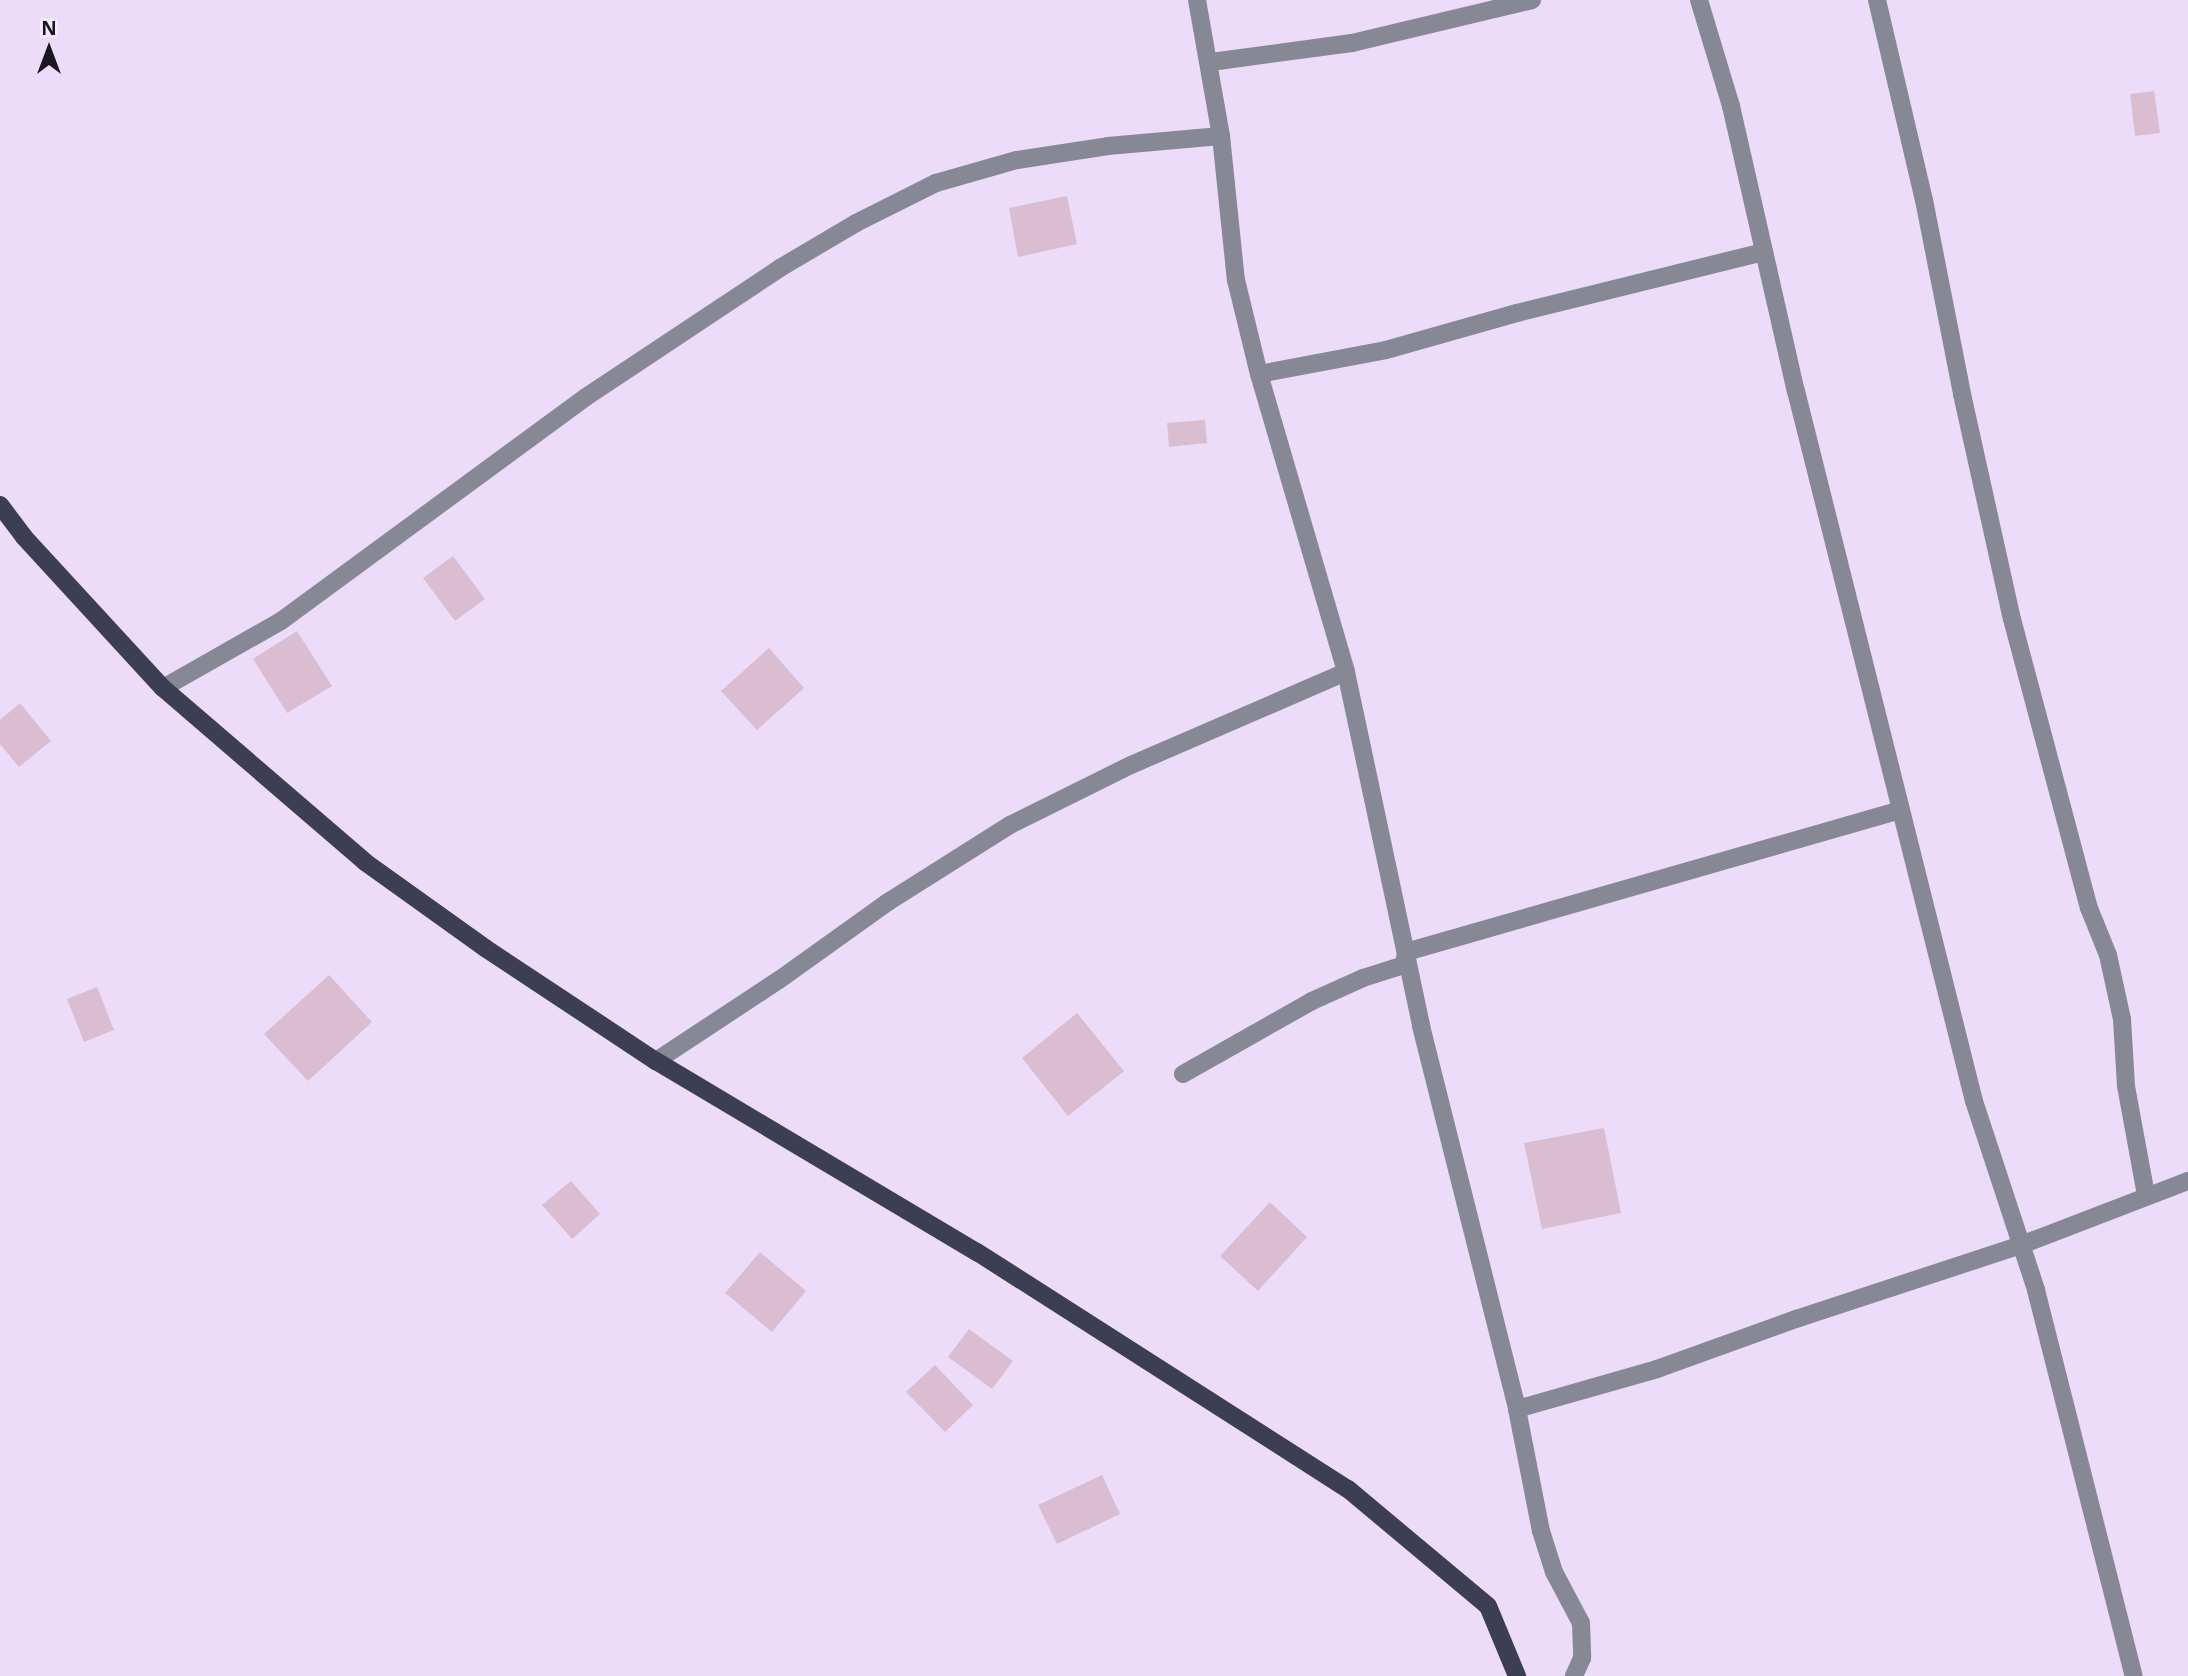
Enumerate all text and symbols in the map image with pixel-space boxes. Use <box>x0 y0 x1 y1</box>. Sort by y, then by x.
north arrow <box>14 14 84 84</box>
text: N <box>41 15 57 41</box>

